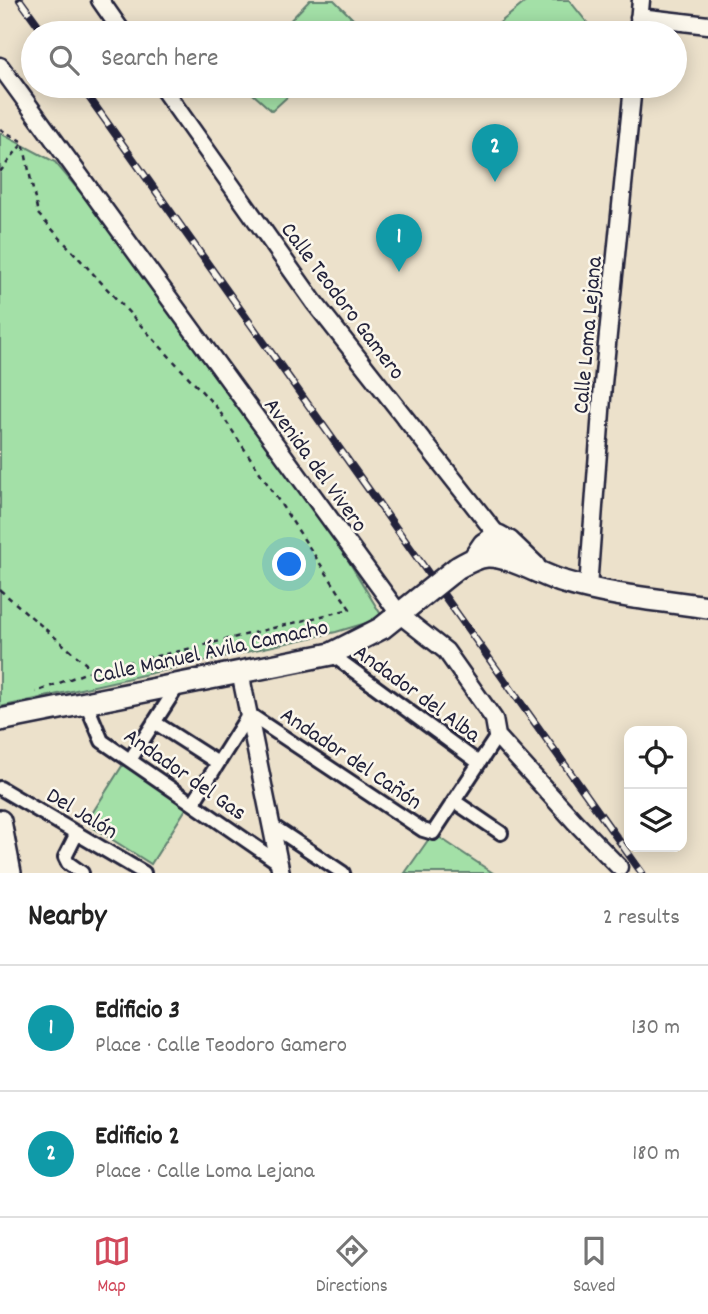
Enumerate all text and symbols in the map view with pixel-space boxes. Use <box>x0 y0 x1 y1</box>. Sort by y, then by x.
search box <box>21 21 687 98</box>
icon: search <box>45 41 83 79</box>
text: Search here <box>101 41 219 78</box>
pin: 2 <box>472 124 518 182</box>
pin: 1 <box>376 214 422 272</box>
street label: Calle Teodoro Gamero <box>271 216 412 388</box>
street label: Calle Loma Lejana <box>566 254 613 415</box>
street label: Avenida del Vivero <box>254 392 374 540</box>
your location <box>272 547 306 581</box>
street label: Calle Manuel Ávila Camacho <box>90 612 332 695</box>
street label: Andador del Alba <box>346 637 487 753</box>
street label: Andador del Cañón <box>272 700 428 820</box>
street label: Andador del Gas <box>116 721 252 830</box>
map controls <box>624 726 687 852</box>
button: locate <box>624 726 687 789</box>
street label: Del Jalón <box>39 781 123 849</box>
button: layers <box>624 789 687 852</box>
text: Nearby <box>28 897 106 940</box>
text: 2 results <box>603 902 680 935</box>
text: Edificio 3 <box>95 993 180 1030</box>
text: 1 <box>48 1012 54 1045</box>
text: 130 m <box>631 1012 680 1045</box>
text: Place · Calle Teodoro Gamero <box>95 1030 347 1063</box>
text: Edificio 2 <box>95 1119 180 1156</box>
text: 2 <box>46 1138 56 1171</box>
text: 180 m <box>632 1138 680 1171</box>
text: Place · Calle Loma Lejana <box>95 1156 315 1189</box>
tab: Map <box>93 1232 131 1301</box>
tab: Directions <box>316 1232 388 1301</box>
tab: Saved <box>573 1232 615 1301</box>

